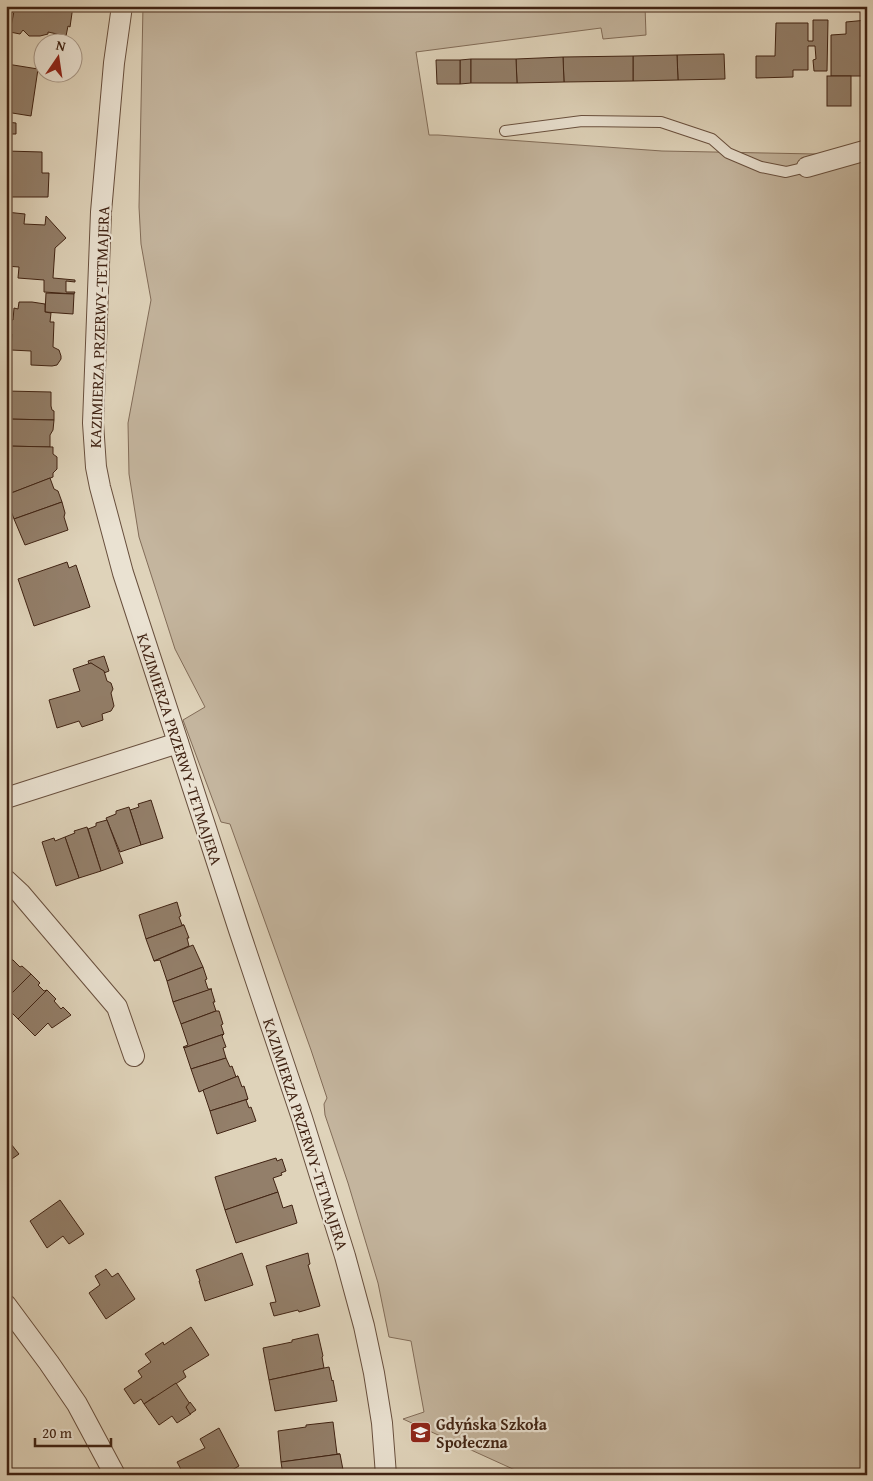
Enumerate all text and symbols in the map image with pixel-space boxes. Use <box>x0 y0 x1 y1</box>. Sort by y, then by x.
north arrow <box>32 32 82 82</box>
text: N <box>54 35 68 56</box>
street label: KAZIMIERZA PRZERWY-TETMAJERA <box>83 205 115 449</box>
street label: KAZIMIERZA PRZERWY-TETMAJERA <box>131 630 229 868</box>
street label: KAZIMIERZA PRZERWY-TETMAJERA <box>257 1015 355 1253</box>
place label: Gdyńska Szkoła Społeczna <box>436 1412 548 1454</box>
scale bar <box>35 1416 111 1448</box>
school or university icon: Gdyńska Szkoła Społeczna <box>408 1421 432 1445</box>
text: 20 m <box>42 1422 73 1443</box>

